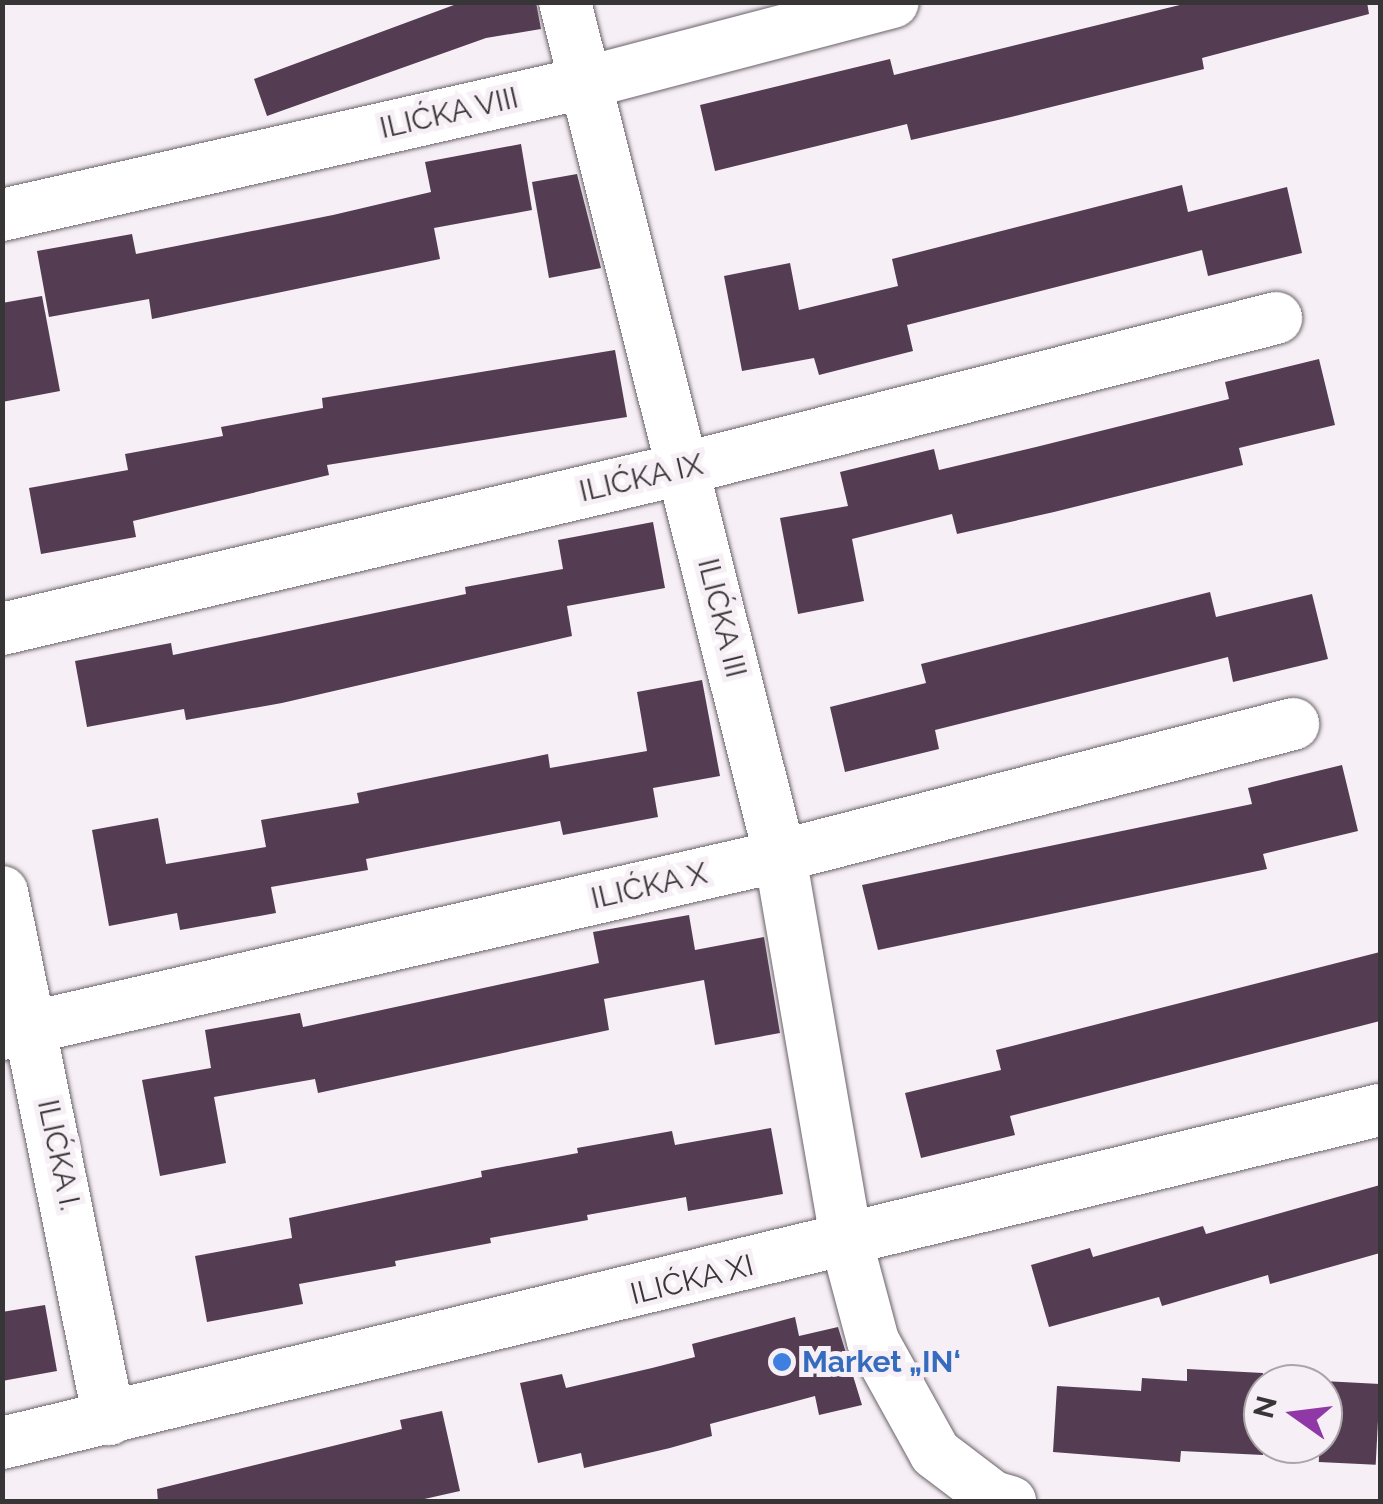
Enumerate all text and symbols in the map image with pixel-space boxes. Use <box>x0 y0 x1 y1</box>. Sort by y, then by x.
street label: ILIĆKA VIII <box>375 79 523 147</box>
street label: ILIĆKA IX <box>575 446 707 510</box>
street label: ILIĆKA III <box>690 554 754 682</box>
street label: ILIĆKA X <box>587 855 711 917</box>
street label: ILIĆKA I. <box>30 1096 88 1214</box>
street label: ILIĆKA XI <box>626 1247 758 1313</box>
place label: Market „IN‘ <box>802 1344 961 1380</box>
marker: Market „IN‘ <box>771 1351 793 1373</box>
north arrow <box>1243 1364 1343 1464</box>
text: N <box>1247 1393 1284 1421</box>

